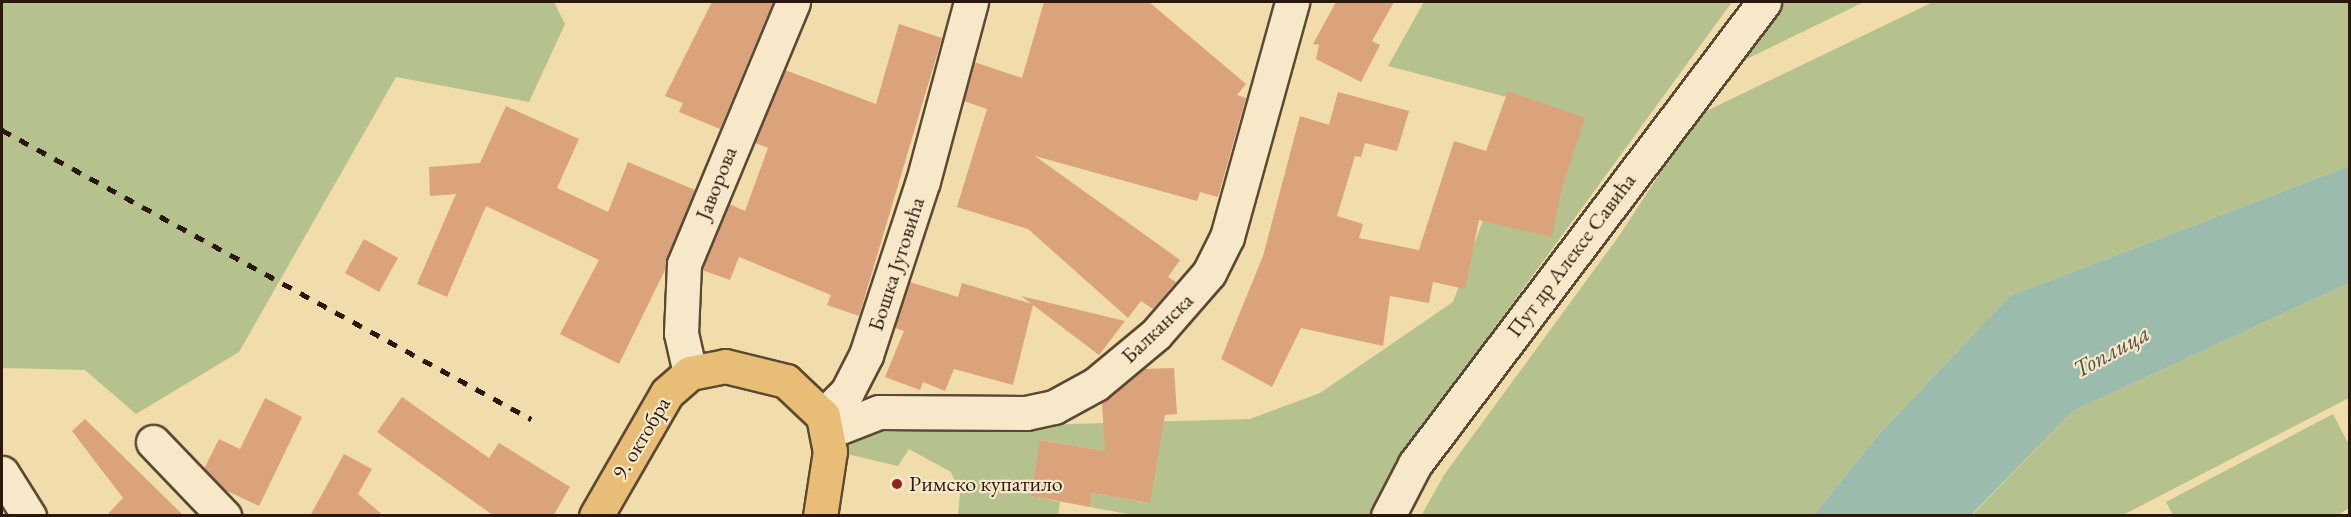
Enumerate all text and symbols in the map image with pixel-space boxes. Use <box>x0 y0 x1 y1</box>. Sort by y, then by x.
street label: Јаворова <box>689 142 743 224</box>
street label: Пут др Алексе Савића <box>1501 168 1641 342</box>
street label: Бошка Југовића <box>862 194 930 334</box>
street label: Балканска <box>1115 287 1199 369</box>
water label: Топлица <box>2068 318 2154 384</box>
street label: 9. октобра <box>606 392 676 484</box>
place label: Римско купатило <box>909 471 1063 497</box>
marker: Римско купатило <box>890 477 904 491</box>

